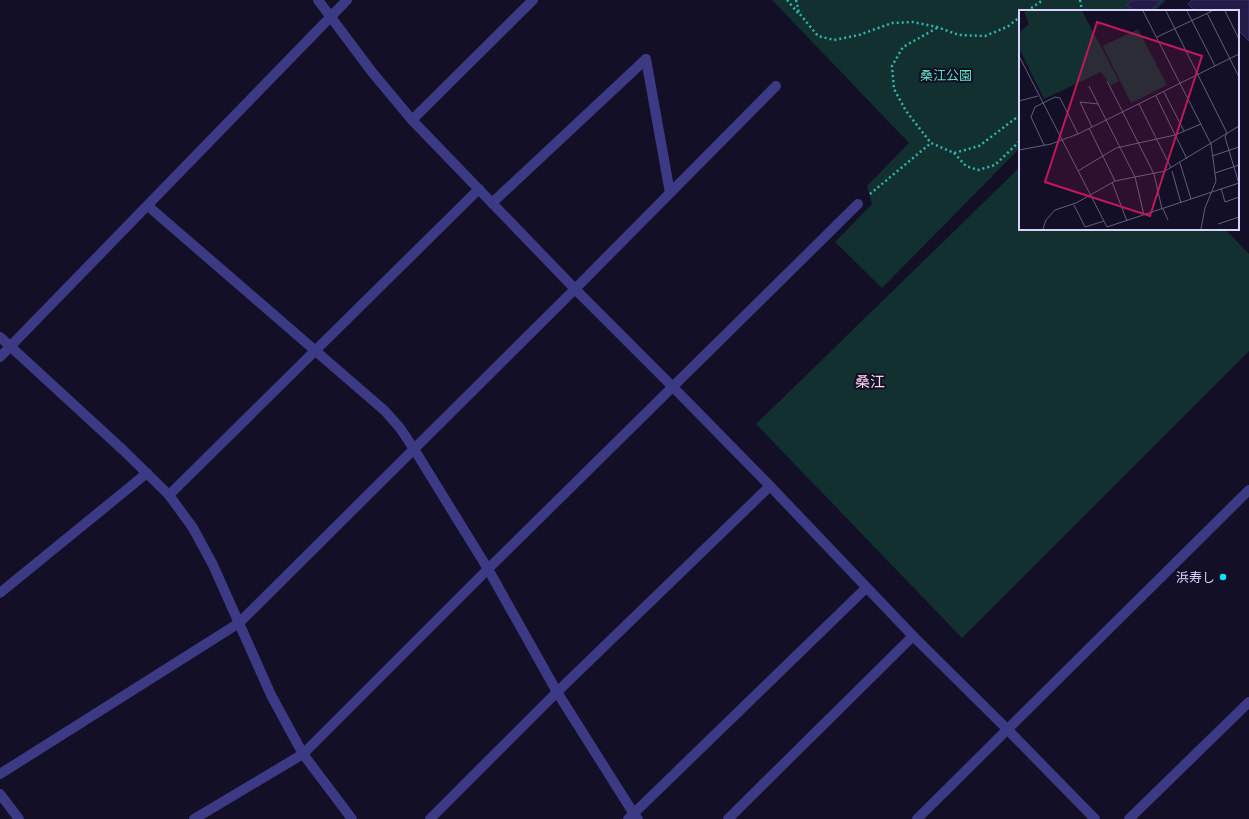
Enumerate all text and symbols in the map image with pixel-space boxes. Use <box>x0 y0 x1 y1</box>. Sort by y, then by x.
inset map <box>1019 10 1239 230</box>
park label: 桑江公園 <box>920 67 972 83</box>
district label: 桑江 <box>855 372 885 391</box>
place label: 浜寿し <box>1176 569 1215 585</box>
marker: 浜寿し <box>1218 572 1228 582</box>

